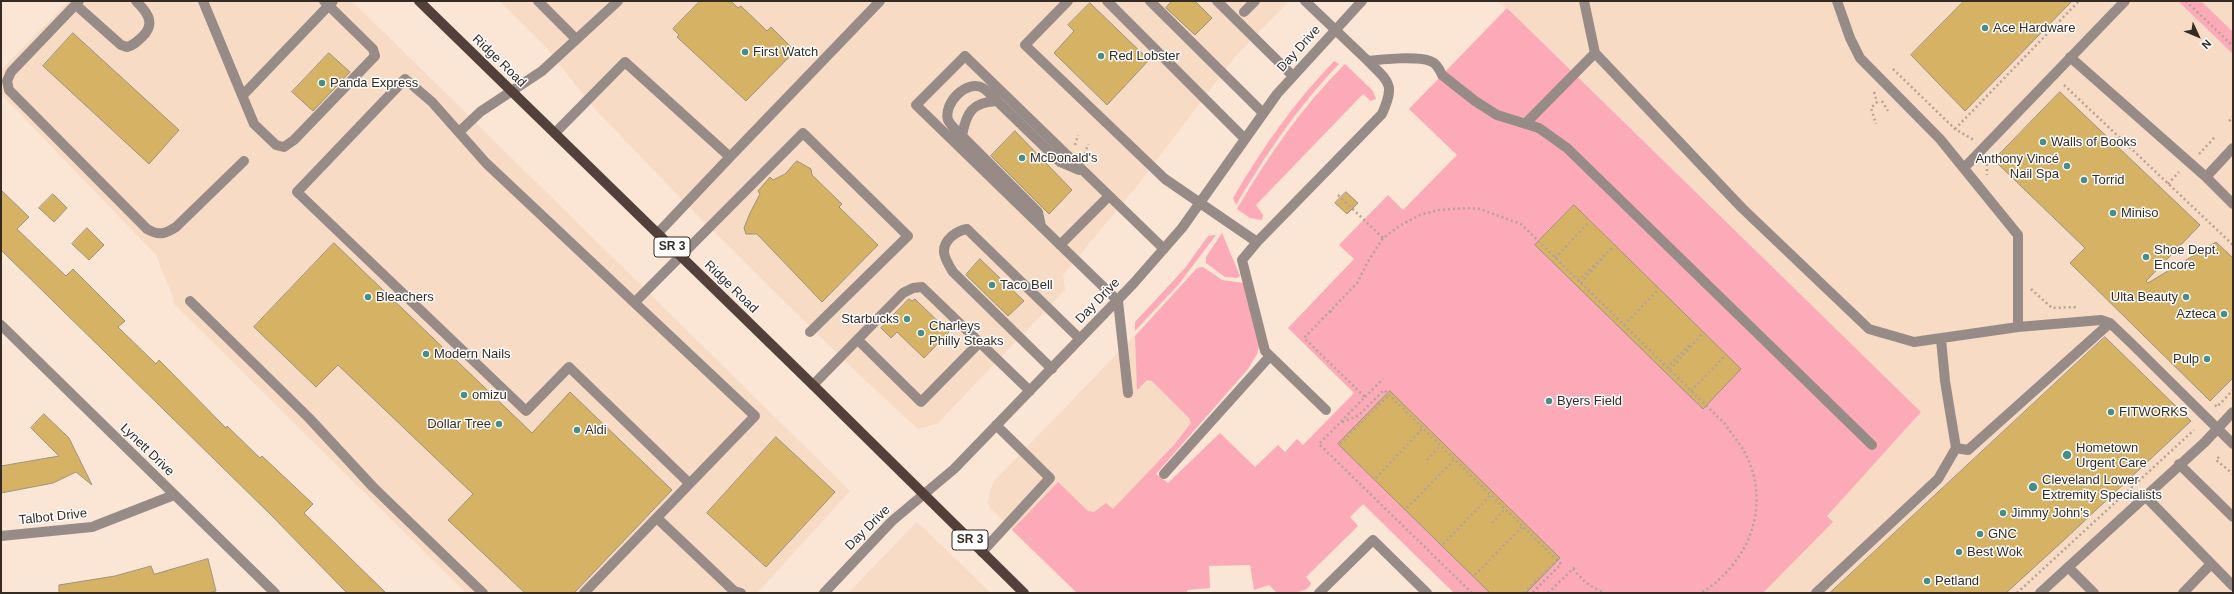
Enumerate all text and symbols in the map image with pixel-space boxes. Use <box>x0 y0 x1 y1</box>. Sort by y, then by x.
north arrow <box>2178 16 2218 56</box>
place label: Ace Hardware <box>1993 20 2075 36</box>
street label: Day Drive <box>1274 23 1324 75</box>
marker: Ace Hardware <box>1980 23 1990 33</box>
street label: Ridge Road <box>469 32 529 90</box>
text: N <box>2200 37 2214 51</box>
place label: First Watch <box>753 44 818 60</box>
marker: First Watch <box>740 47 750 57</box>
place label: Red Lobster <box>1109 48 1180 64</box>
marker: Red Lobster <box>1096 51 1106 61</box>
place label: Panda Express <box>330 75 418 91</box>
marker: Panda Express <box>317 78 327 88</box>
place label: Walls of Books <box>2051 134 2136 150</box>
marker: Walls of Books <box>2038 137 2048 147</box>
place label: McDonald's <box>1030 150 1098 166</box>
place label: Anthony Vincé Nail Spa <box>1975 151 2059 182</box>
marker: McDonald's <box>1017 153 1027 163</box>
marker: Anthony Vincé Nail Spa <box>2062 161 2072 171</box>
place label: Torrid <box>2092 172 2125 188</box>
marker: Torrid <box>2079 175 2089 185</box>
place label: Miniso <box>2121 205 2159 221</box>
marker: Miniso <box>2108 208 2118 218</box>
road number: SR 3 <box>654 237 690 257</box>
place label: Shoe Dept. Encore <box>2154 242 2219 273</box>
marker: Shoe Dept. Encore <box>2141 252 2151 262</box>
street label: Ridge Road <box>701 258 761 316</box>
street label: Day Drive <box>1073 275 1123 327</box>
place label: Taco Bell <box>1000 277 1053 293</box>
marker: Taco Bell <box>987 280 997 290</box>
place label: Bleachers <box>376 289 434 305</box>
place label: Ulta Beauty <box>2111 289 2178 305</box>
marker: Bleachers <box>363 292 373 302</box>
marker: Ulta Beauty <box>2181 292 2191 302</box>
place label: Azteca <box>2176 306 2216 322</box>
marker: Azteca <box>2219 309 2229 319</box>
place label: Starbucks <box>841 311 899 327</box>
marker: Starbucks <box>902 314 912 324</box>
place label: Charleys Philly Steaks <box>929 318 1003 349</box>
marker: Charleys Philly Steaks <box>916 328 926 338</box>
place label: Modern Nails <box>434 346 511 362</box>
marker: Modern Nails <box>421 349 431 359</box>
place label: Pulp <box>2173 351 2199 367</box>
marker: Pulp <box>2202 354 2212 364</box>
place label: omizu <box>472 387 507 403</box>
marker: omizu <box>459 390 469 400</box>
place label: Byers Field <box>1557 393 1622 409</box>
marker: Byers Field <box>1544 396 1554 406</box>
place label: FITWORKS <box>2119 404 2188 420</box>
marker: FITWORKS <box>2106 407 2116 417</box>
place label: Dollar Tree <box>427 416 491 432</box>
marker: Dollar Tree <box>494 419 504 429</box>
street label: Lynett Drive <box>117 420 177 480</box>
place label: Aldi <box>585 422 607 438</box>
marker: Aldi <box>572 425 582 435</box>
place label: Hometown Urgent Care <box>2076 440 2147 471</box>
marker: Hometown Urgent Care <box>2061 449 2073 461</box>
place label: Cleveland Lower Extremity Specialists <box>2042 472 2162 503</box>
marker: Cleveland Lower Extremity Specialists <box>2027 481 2039 493</box>
street label: Day Drive <box>842 502 894 554</box>
place label: Jimmy John's <box>2011 505 2089 521</box>
street label: Talbot Drive <box>18 506 88 528</box>
marker: Jimmy John's <box>1998 508 2008 518</box>
place label: GNC <box>1988 526 2017 542</box>
marker: GNC <box>1975 529 1985 539</box>
road number: SR 3 <box>952 530 988 550</box>
place label: Best Wok <box>1967 544 2022 560</box>
marker: Best Wok <box>1954 547 1964 557</box>
place label: Petland <box>1935 573 1979 589</box>
marker: Petland <box>1922 576 1932 586</box>

